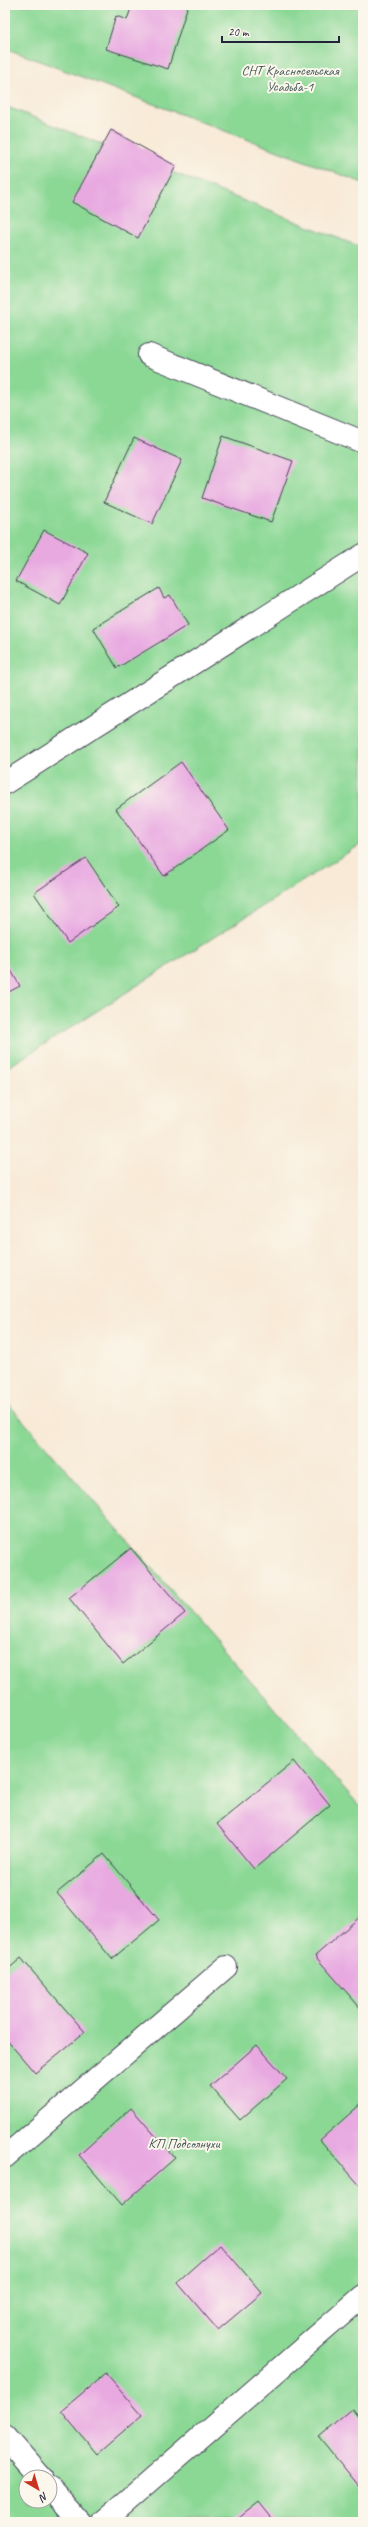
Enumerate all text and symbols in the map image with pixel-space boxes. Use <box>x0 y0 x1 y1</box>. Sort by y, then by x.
scale bar <box>222 18 339 44</box>
text: 20 m <box>228 24 250 40</box>
park label: СНТ Красносельская Усадьба-1 <box>241 62 340 95</box>
park label: КП Подсолнухи <box>148 2135 221 2152</box>
north arrow <box>18 2469 58 2509</box>
text: N <box>35 2489 51 2506</box>

